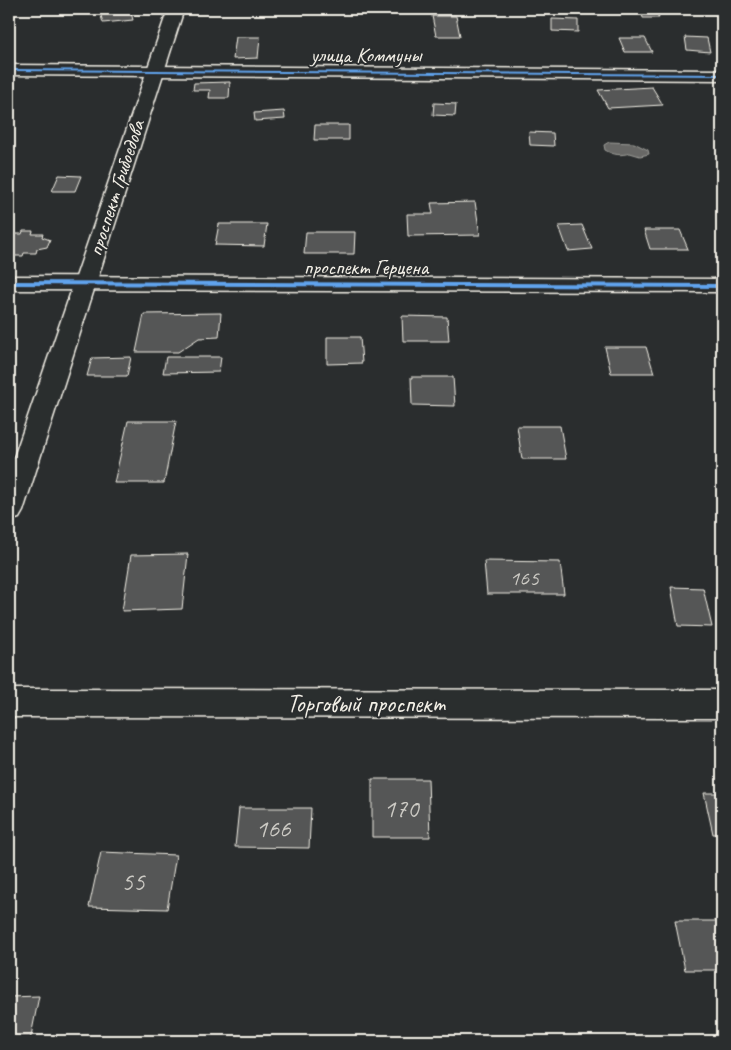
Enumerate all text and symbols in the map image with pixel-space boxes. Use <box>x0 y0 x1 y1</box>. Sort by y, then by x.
street label: улица Коммуны <box>309 42 423 68</box>
street label: проспект Грибоедова <box>82 115 151 259</box>
street label: проспект Герцена <box>304 254 430 280</box>
house number: 165 <box>509 564 540 592</box>
street label: Торговый проспект <box>287 688 446 720</box>
house number: 170 <box>383 792 421 825</box>
house number: 166 <box>255 812 292 845</box>
house number: 55 <box>121 865 146 898</box>

